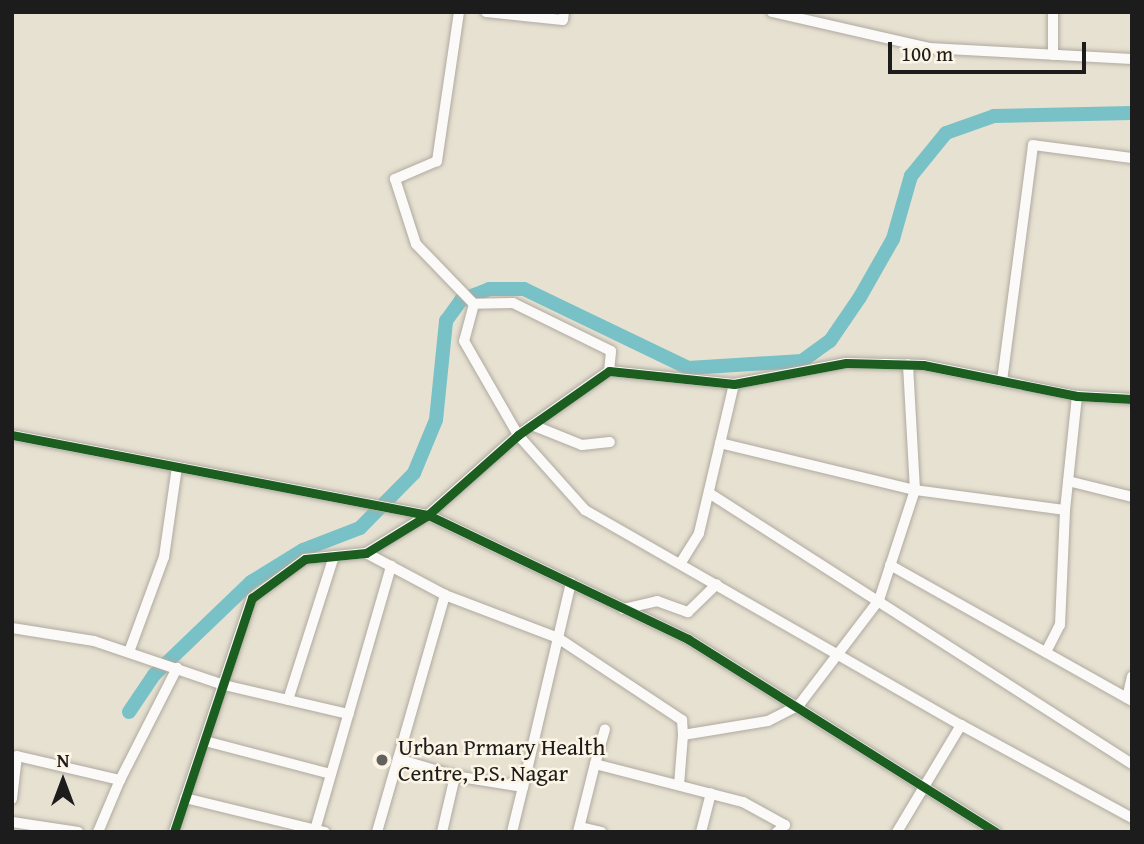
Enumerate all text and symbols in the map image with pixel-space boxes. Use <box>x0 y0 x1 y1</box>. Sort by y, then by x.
scale bar <box>892 28 1090 72</box>
text: 100 m <box>901 38 953 69</box>
place label: Urban Prmary Health Centre, P.S. Nagar <box>398 733 605 787</box>
north arrow <box>28 746 98 816</box>
text: N <box>57 746 69 774</box>
marker: Urban Prmary Health Centre, P.S. Nagar <box>372 750 392 770</box>

